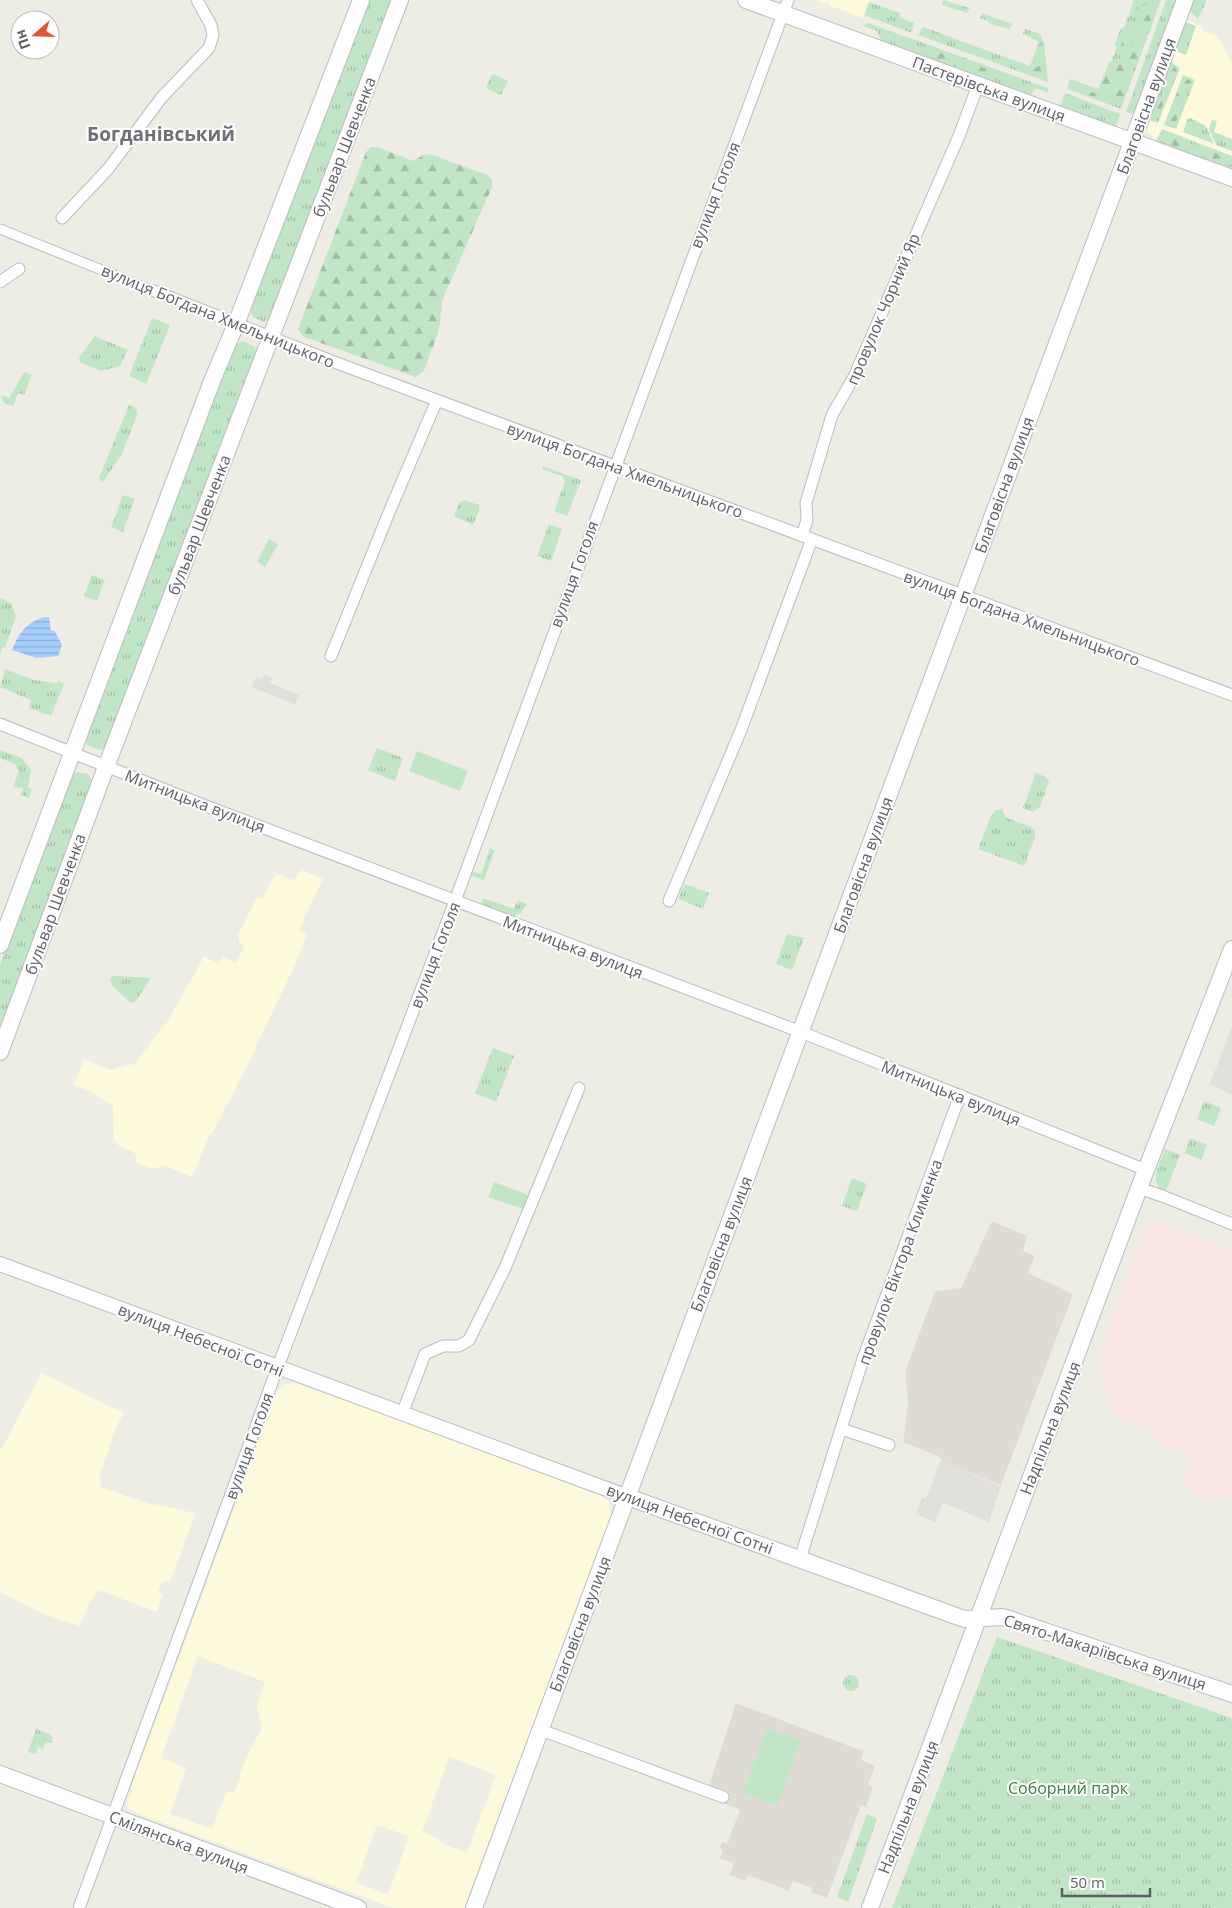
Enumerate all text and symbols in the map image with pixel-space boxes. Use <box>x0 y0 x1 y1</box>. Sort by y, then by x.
north arrow <box>10 10 60 60</box>
text: Пн <box>10 27 35 52</box>
street label: Благовісна вулиця <box>1111 35 1181 177</box>
street label: Пастерівська вулиця <box>909 51 1069 127</box>
street label: бульвар Шевченка <box>307 74 381 220</box>
district label: Богданівський <box>87 121 235 147</box>
street label: вулиця Гоголя <box>685 139 745 251</box>
street label: провулок Чорний Яр <box>841 230 925 388</box>
street label: вулиця Богдана Хмельницького <box>98 259 338 373</box>
street label: Благовісна вулиця <box>969 414 1039 556</box>
street label: вулиця Богдана Хмельницького <box>504 417 746 523</box>
street label: бульвар Шевченка <box>162 452 236 598</box>
street label: вулиця Гоголя <box>545 518 603 630</box>
street label: вулиця Богдана Хмельницького <box>901 565 1143 671</box>
street label: Митницька вулиця <box>122 764 268 838</box>
street label: Благовісна вулиця <box>828 794 898 936</box>
street label: бульвар Шевченка <box>19 830 91 978</box>
street label: вулиця Гоголя <box>405 899 465 1011</box>
street label: Митницька вулиця <box>500 910 646 984</box>
street label: Митницька вулиця <box>878 1055 1024 1131</box>
street label: провулок Віктора Клименка <box>852 1156 948 1368</box>
street label: Благовісна вулиця <box>685 1173 757 1315</box>
street label: вулиця Небесної Сотні <box>115 1298 287 1382</box>
street label: Надпільна вулиця <box>1014 1358 1086 1498</box>
street label: вулиця Гоголя <box>220 1390 278 1502</box>
street label: вулиця Небесної Сотні <box>604 1479 776 1559</box>
street label: Благовісна вулиця <box>544 1553 616 1695</box>
street label: Свято-Макаріївська вулиця <box>1001 1609 1209 1695</box>
street label: Надпільна вулиця <box>872 1737 944 1877</box>
park label: Соборний парк <box>1008 1777 1129 1799</box>
street label: Смілянська вулиця <box>106 1805 252 1879</box>
scale bar <box>1062 1866 1150 1898</box>
text: 50 m <box>1070 1872 1105 1892</box>

